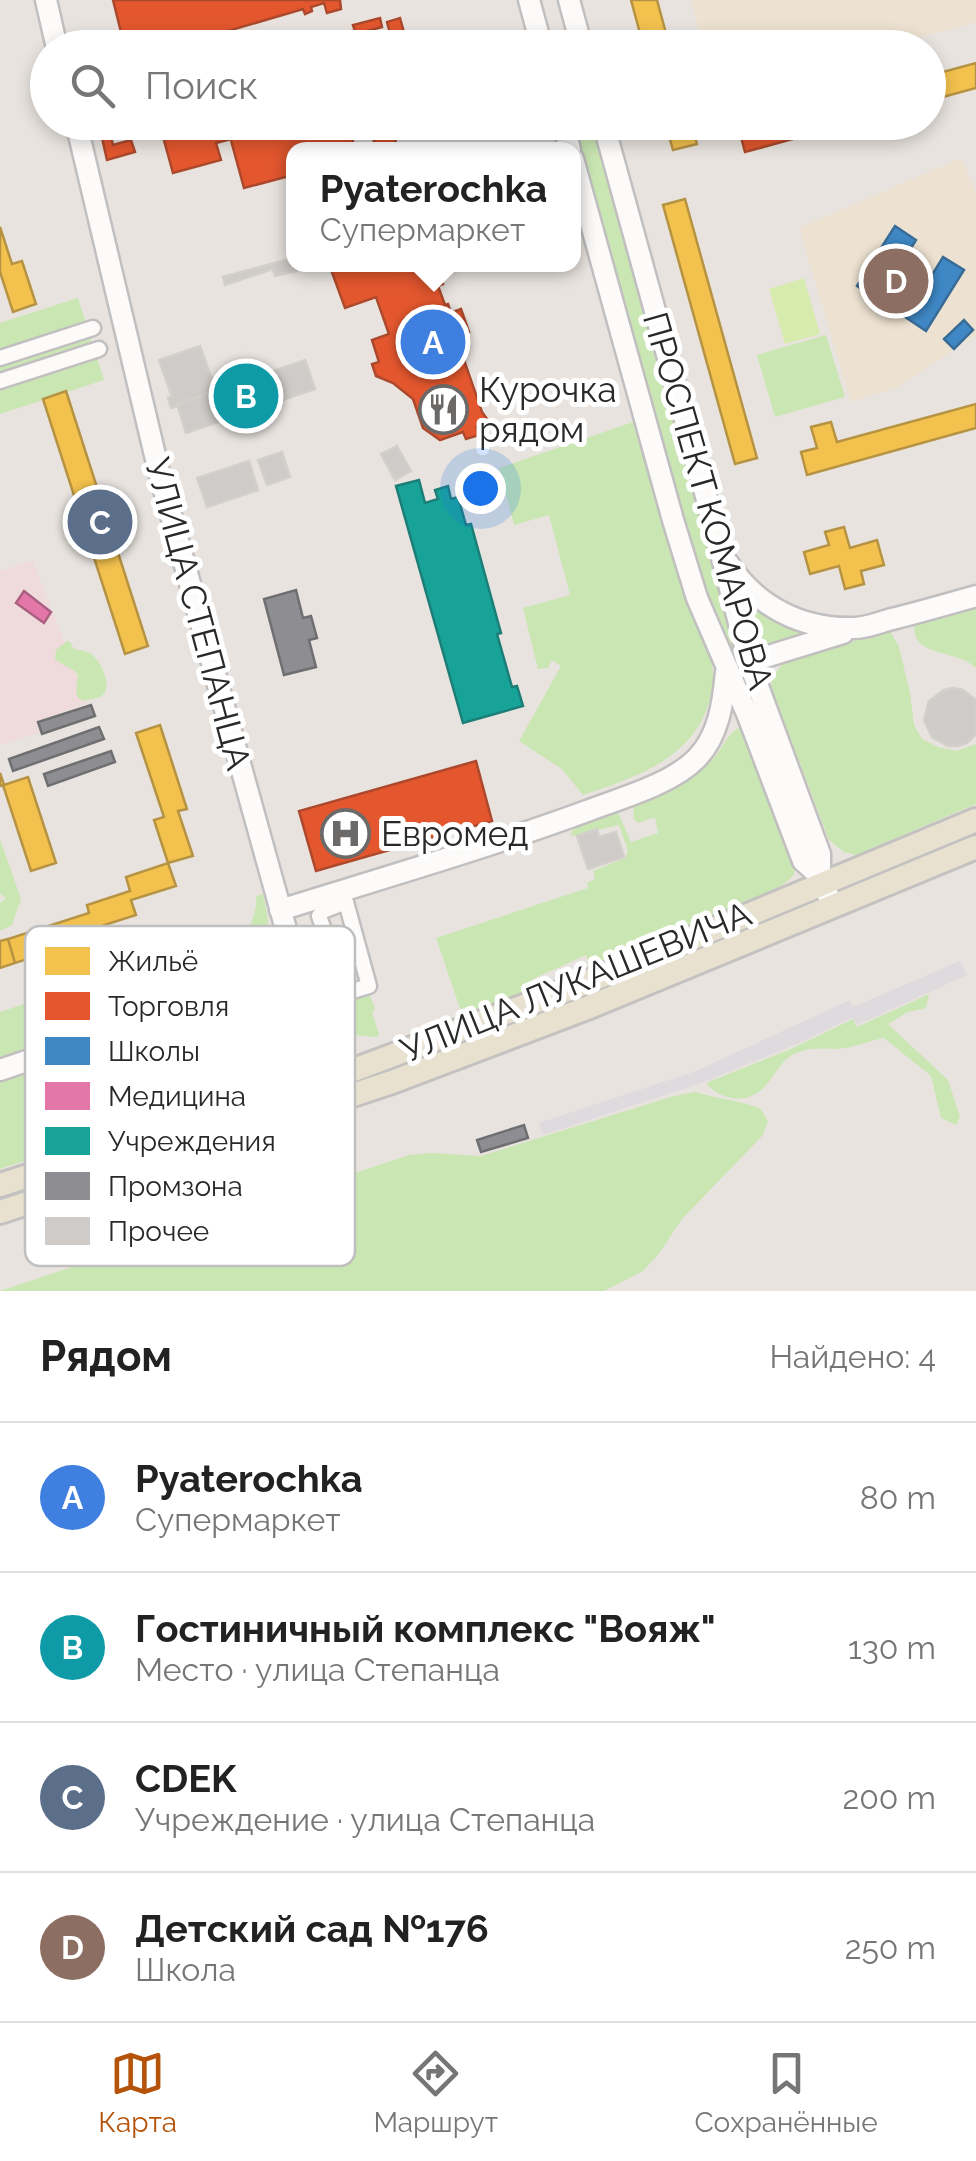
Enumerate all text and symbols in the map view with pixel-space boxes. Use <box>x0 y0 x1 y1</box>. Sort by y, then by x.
search box <box>30 30 946 140</box>
icon: search <box>65 58 120 113</box>
text: Поиск <box>145 63 258 108</box>
popup <box>286 142 581 272</box>
text: Pyaterochka <box>320 166 547 211</box>
text: Супермаркет <box>320 211 525 248</box>
pin: D <box>864 244 928 318</box>
pin: A <box>400 304 466 380</box>
street label: ПРОСПЕКТ КОМАРОВА <box>635 307 782 695</box>
pin: B <box>214 358 278 434</box>
place label: Курочка рядом <box>479 369 617 450</box>
restaurant icon: Курочка рядом <box>418 384 470 436</box>
street label: УЛИЦА СТЕПАНЦА <box>137 453 260 775</box>
your location <box>455 463 506 514</box>
pin: C <box>68 484 132 560</box>
hospital icon: Евромед <box>320 808 372 860</box>
place label: Евромед <box>381 813 529 854</box>
street label: УЛИЦА ЛУКАШЕВИЧА <box>395 892 757 1071</box>
legend <box>25 926 355 1266</box>
text: Жильё <box>108 945 198 978</box>
text: Торговля <box>108 990 229 1023</box>
text: Школы <box>108 1035 200 1068</box>
text: Медицина <box>108 1080 246 1113</box>
text: Учреждения <box>108 1125 276 1158</box>
text: Промзона <box>108 1170 243 1203</box>
text: Прочее <box>108 1215 209 1248</box>
text: Рядом <box>40 1332 172 1381</box>
text: Найдено: 4 <box>769 1338 936 1375</box>
text: Pyaterochka <box>135 1456 363 1501</box>
text: A <box>62 1479 83 1516</box>
text: 80 m <box>860 1479 936 1516</box>
text: Супермаркет <box>135 1501 340 1538</box>
text: Гостиничный комплекс "Вояж" <box>135 1606 716 1651</box>
text: B <box>62 1629 83 1666</box>
text: 130 m <box>848 1629 936 1666</box>
text: Место · улица Степанца <box>135 1651 500 1688</box>
text: CDEK <box>135 1756 237 1801</box>
text: C <box>62 1779 83 1816</box>
text: 200 m <box>843 1779 936 1816</box>
text: Учреждение · улица Степанца <box>135 1801 595 1838</box>
text: Детский сад №176 <box>135 1906 489 1951</box>
text: D <box>61 1929 84 1966</box>
text: 250 m <box>845 1929 936 1966</box>
text: Школа <box>135 1951 236 1988</box>
tab: Карта <box>98 2046 177 2139</box>
tab: Маршрут <box>373 2046 498 2139</box>
tab: Сохранённые <box>694 2046 878 2139</box>

